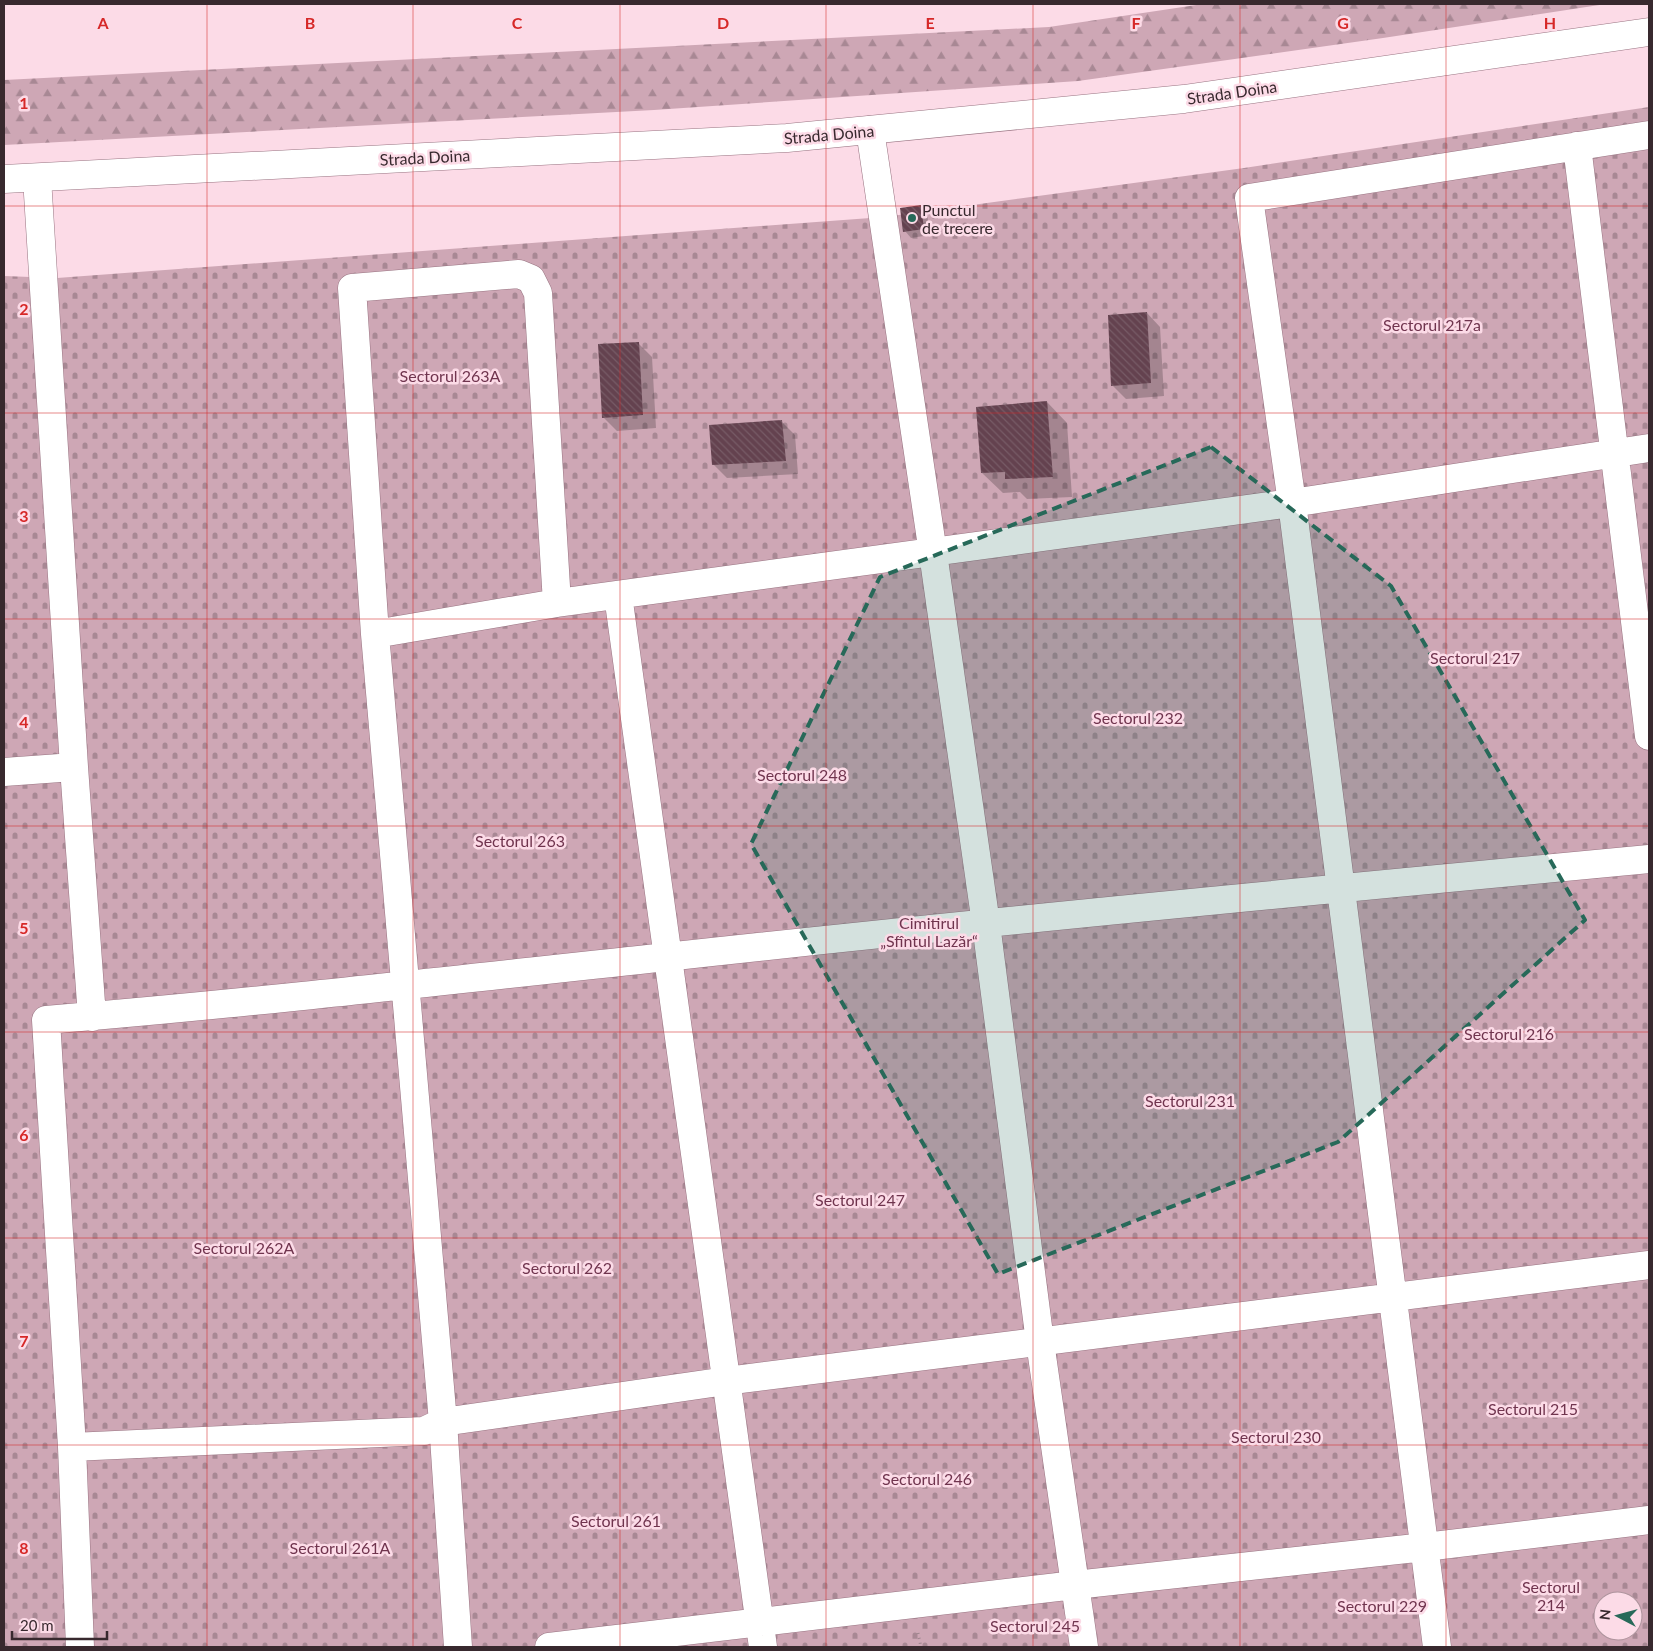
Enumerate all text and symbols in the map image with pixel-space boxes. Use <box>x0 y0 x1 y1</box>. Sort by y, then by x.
text: A <box>96 13 109 32</box>
text: B <box>305 13 315 32</box>
text: C <box>512 13 523 32</box>
text: D <box>717 13 729 32</box>
text: E <box>925 13 935 32</box>
text: F <box>1131 13 1141 32</box>
text: G <box>1337 13 1349 32</box>
text: H <box>1544 13 1556 32</box>
street label: Strada Doina <box>1186 76 1278 108</box>
text: 1 <box>19 93 29 112</box>
street label: Strada Doina <box>783 121 875 147</box>
street label: Strada Doina <box>379 145 471 169</box>
place label: Punctul de trecere <box>922 200 993 237</box>
marker: Punctul de trecere <box>906 212 918 224</box>
text: 2 <box>19 299 29 318</box>
park label: Sectorul 217a <box>1383 315 1481 334</box>
park label: Sectorul 263A <box>400 366 501 385</box>
text: 3 <box>19 506 29 525</box>
park label: Sectorul 217 <box>1430 648 1520 667</box>
park label: Sectorul 232 <box>1093 708 1183 727</box>
text: 4 <box>19 712 29 731</box>
park label: Sectorul 248 <box>757 765 847 784</box>
park label: Sectorul 263 <box>475 831 565 850</box>
park label: Cimitirul „Sfîntul Lazăr“ <box>880 913 978 950</box>
text: 5 <box>19 918 29 937</box>
park label: Sectorul 216 <box>1464 1024 1554 1043</box>
park label: Sectorul 231 <box>1145 1091 1235 1110</box>
text: 6 <box>19 1125 29 1144</box>
park label: Sectorul 247 <box>815 1190 905 1209</box>
park label: Sectorul 262A <box>194 1238 295 1257</box>
park label: Sectorul 262 <box>522 1258 612 1277</box>
text: 7 <box>19 1331 29 1350</box>
park label: Sectorul 215 <box>1488 1399 1578 1418</box>
park label: Sectorul 230 <box>1231 1427 1321 1446</box>
park label: Sectorul 246 <box>882 1469 972 1488</box>
park label: Sectorul 261 <box>571 1511 661 1530</box>
text: 8 <box>19 1538 29 1557</box>
park label: Sectorul 261A <box>290 1538 391 1557</box>
park label: Sectorul 214 <box>1522 1577 1580 1614</box>
north arrow <box>1593 1591 1643 1641</box>
park label: Sectorul 229 <box>1337 1596 1427 1615</box>
scale bar <box>12 1608 108 1640</box>
text: N <box>1596 1608 1614 1621</box>
text: 20 m <box>20 1616 54 1634</box>
park label: Sectorul 245 <box>990 1616 1080 1635</box>

